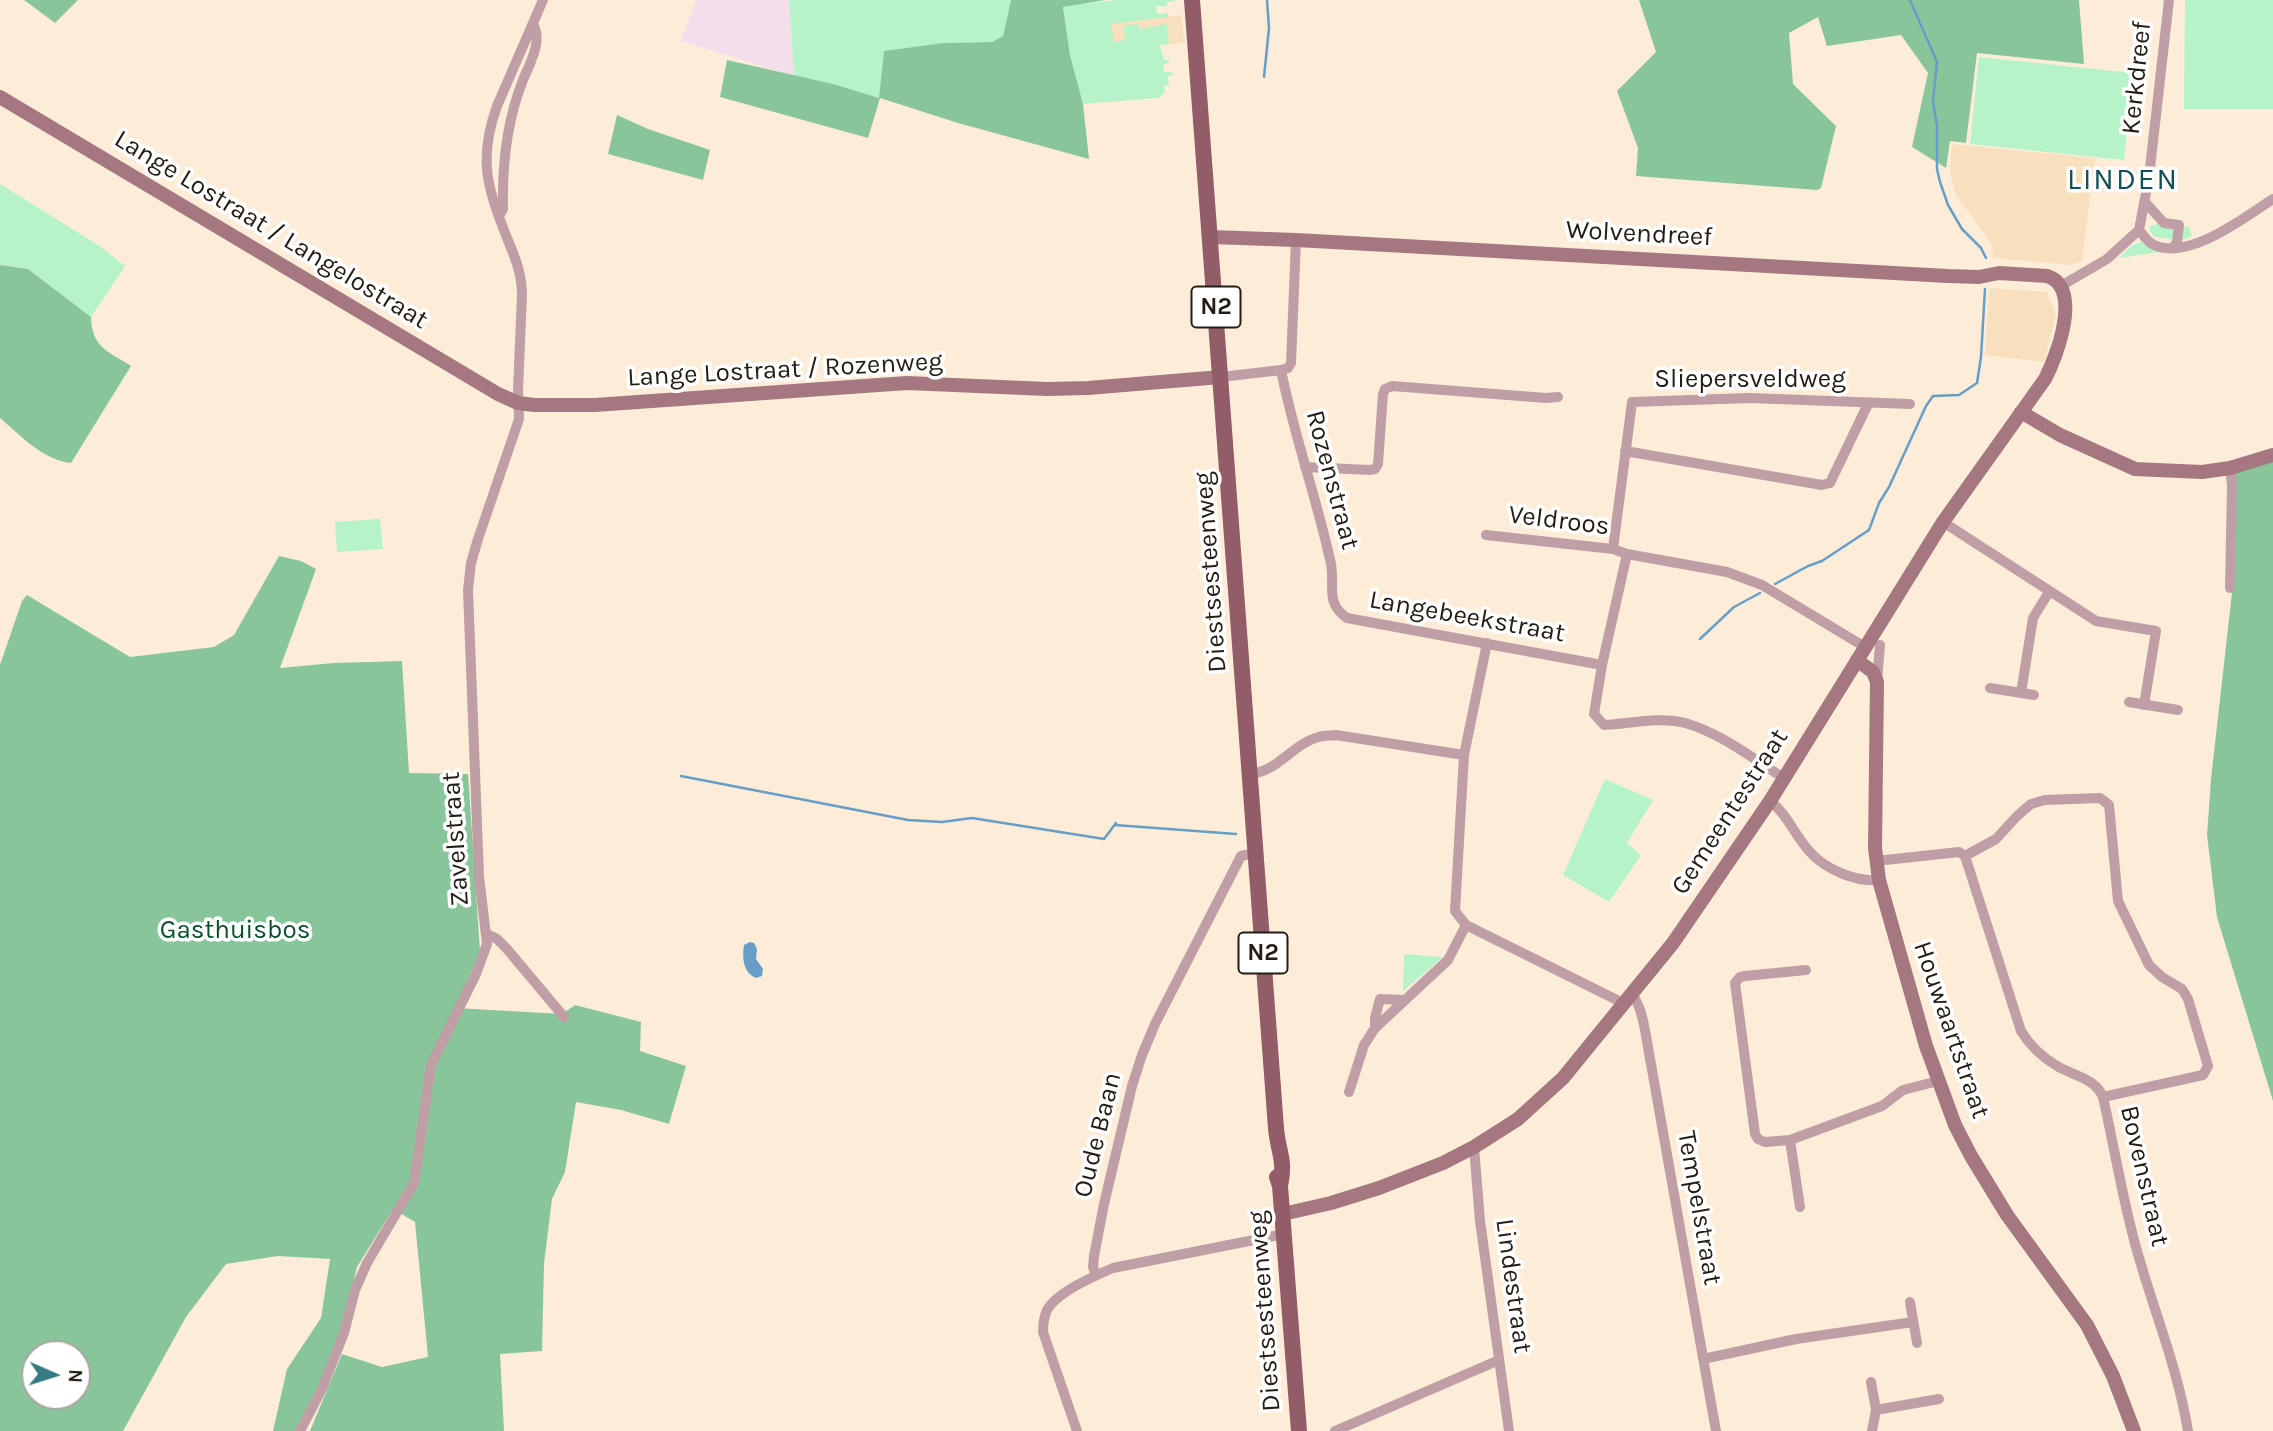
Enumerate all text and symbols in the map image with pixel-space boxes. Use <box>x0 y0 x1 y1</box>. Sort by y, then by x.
street label: Kerkdreef <box>2116 20 2158 136</box>
street label: Lange Lostraat / Langelostraat <box>108 124 434 336</box>
district label: LINDEN <box>2068 162 2178 198</box>
street label: Wolvendreef <box>1565 215 1713 253</box>
road number: N2 <box>1192 286 1240 328</box>
street label: Lange Lostraat / Rozenweg <box>626 346 944 394</box>
street label: Sliepersveldweg <box>1654 364 1846 396</box>
street label: Rozenstraat <box>1298 407 1366 553</box>
street label: Diestsesteenweg <box>1188 470 1234 674</box>
street label: Veldroos <box>1507 499 1611 543</box>
street label: Langebeekstraat <box>1367 584 1567 650</box>
street label: Gemeentestraat <box>1665 723 1795 901</box>
street label: Zavelstraat <box>436 771 476 907</box>
park label: Gasthuisbos <box>160 915 310 947</box>
road number: N2 <box>1238 932 1288 973</box>
street label: Houwaartstraat <box>1906 937 1996 1123</box>
street label: Oude Baan <box>1067 1069 1129 1201</box>
street label: Bovenstraat <box>2113 1102 2175 1250</box>
street label: Tempelstraat <box>1670 1129 1728 1287</box>
street label: Diestsesteenweg <box>1242 1209 1288 1413</box>
street label: Lindestraat <box>1488 1217 1538 1355</box>
north arrow <box>21 1340 91 1410</box>
text: N <box>64 1369 86 1383</box>

